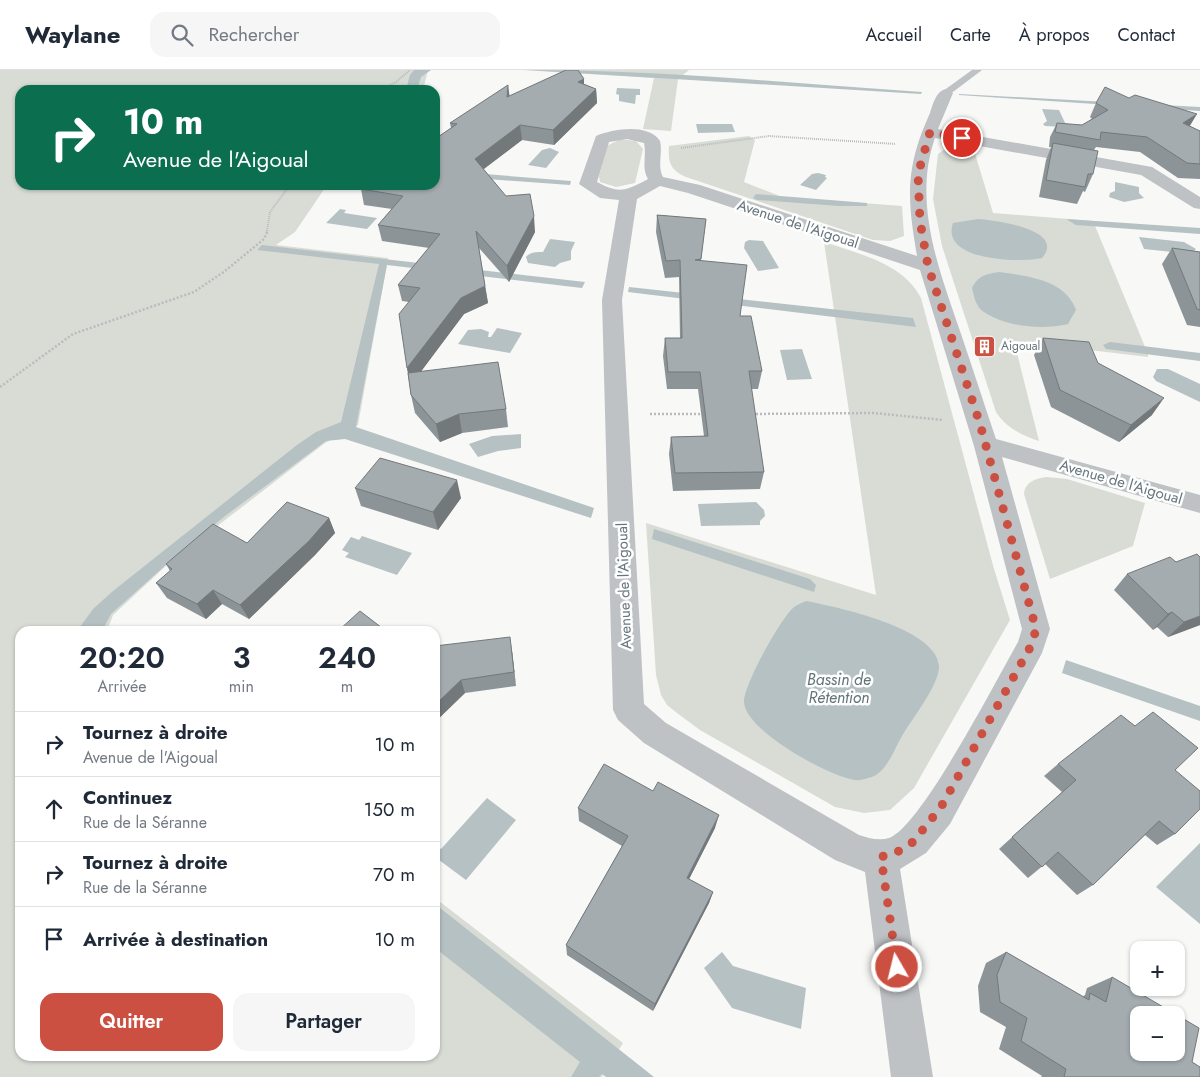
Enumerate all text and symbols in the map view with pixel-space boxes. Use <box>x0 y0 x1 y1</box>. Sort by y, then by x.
search box <box>150 12 500 57</box>
text: Waylane <box>25 17 120 52</box>
icon: search <box>168 21 196 49</box>
text: Rechercher <box>208 21 299 48</box>
text: Accueil <box>865 22 922 48</box>
text: Carte <box>950 22 991 48</box>
text: À propos <box>1019 22 1089 48</box>
text: Contact <box>1117 22 1175 48</box>
text: 10 m <box>123 97 203 147</box>
icon: right <box>40 105 105 170</box>
pin <box>941 117 983 159</box>
icon: arrive <box>948 124 976 152</box>
text: Avenue de l'Aigoual <box>123 143 309 175</box>
street label: Avenue de l'Aigoual <box>734 194 862 254</box>
building icon: Aigoual <box>973 334 997 358</box>
place label: Aigoual <box>1001 337 1040 355</box>
street label: Avenue de l'Aigoual <box>1057 454 1185 510</box>
street label: Avenue de l'Aigoual <box>611 522 637 650</box>
text: 20:20 <box>79 636 165 679</box>
text: 3 <box>232 636 250 679</box>
text: 240 <box>318 636 376 679</box>
water label: Bassin de Rétention <box>807 668 871 709</box>
text: Arrivée <box>97 675 146 698</box>
text: min <box>229 675 254 698</box>
text: m <box>341 675 353 698</box>
text: Tournez à droite <box>83 719 228 746</box>
icon: right <box>40 730 68 758</box>
text: 10 m <box>375 731 415 758</box>
text: Avenue de l'Aigoual <box>83 746 218 769</box>
text: Continuez <box>83 784 172 811</box>
icon: ahead <box>40 795 68 823</box>
text: 150 m <box>364 796 415 823</box>
text: Rue de la Séranne <box>83 811 207 834</box>
text: Tournez à droite <box>83 849 228 876</box>
icon: right <box>40 860 68 888</box>
text: 70 m <box>373 861 415 888</box>
text: Rue de la Séranne <box>83 876 207 899</box>
icon: arrive <box>40 925 68 953</box>
text: Arrivée à destination <box>83 926 268 953</box>
text: 10 m <box>375 926 415 953</box>
position arrow <box>870 940 922 992</box>
map controls <box>1130 941 1185 1061</box>
button: + <box>1130 941 1185 996</box>
button: Quitter <box>40 993 223 1051</box>
button: Partager <box>233 993 415 1051</box>
button: − <box>1130 1006 1185 1061</box>

